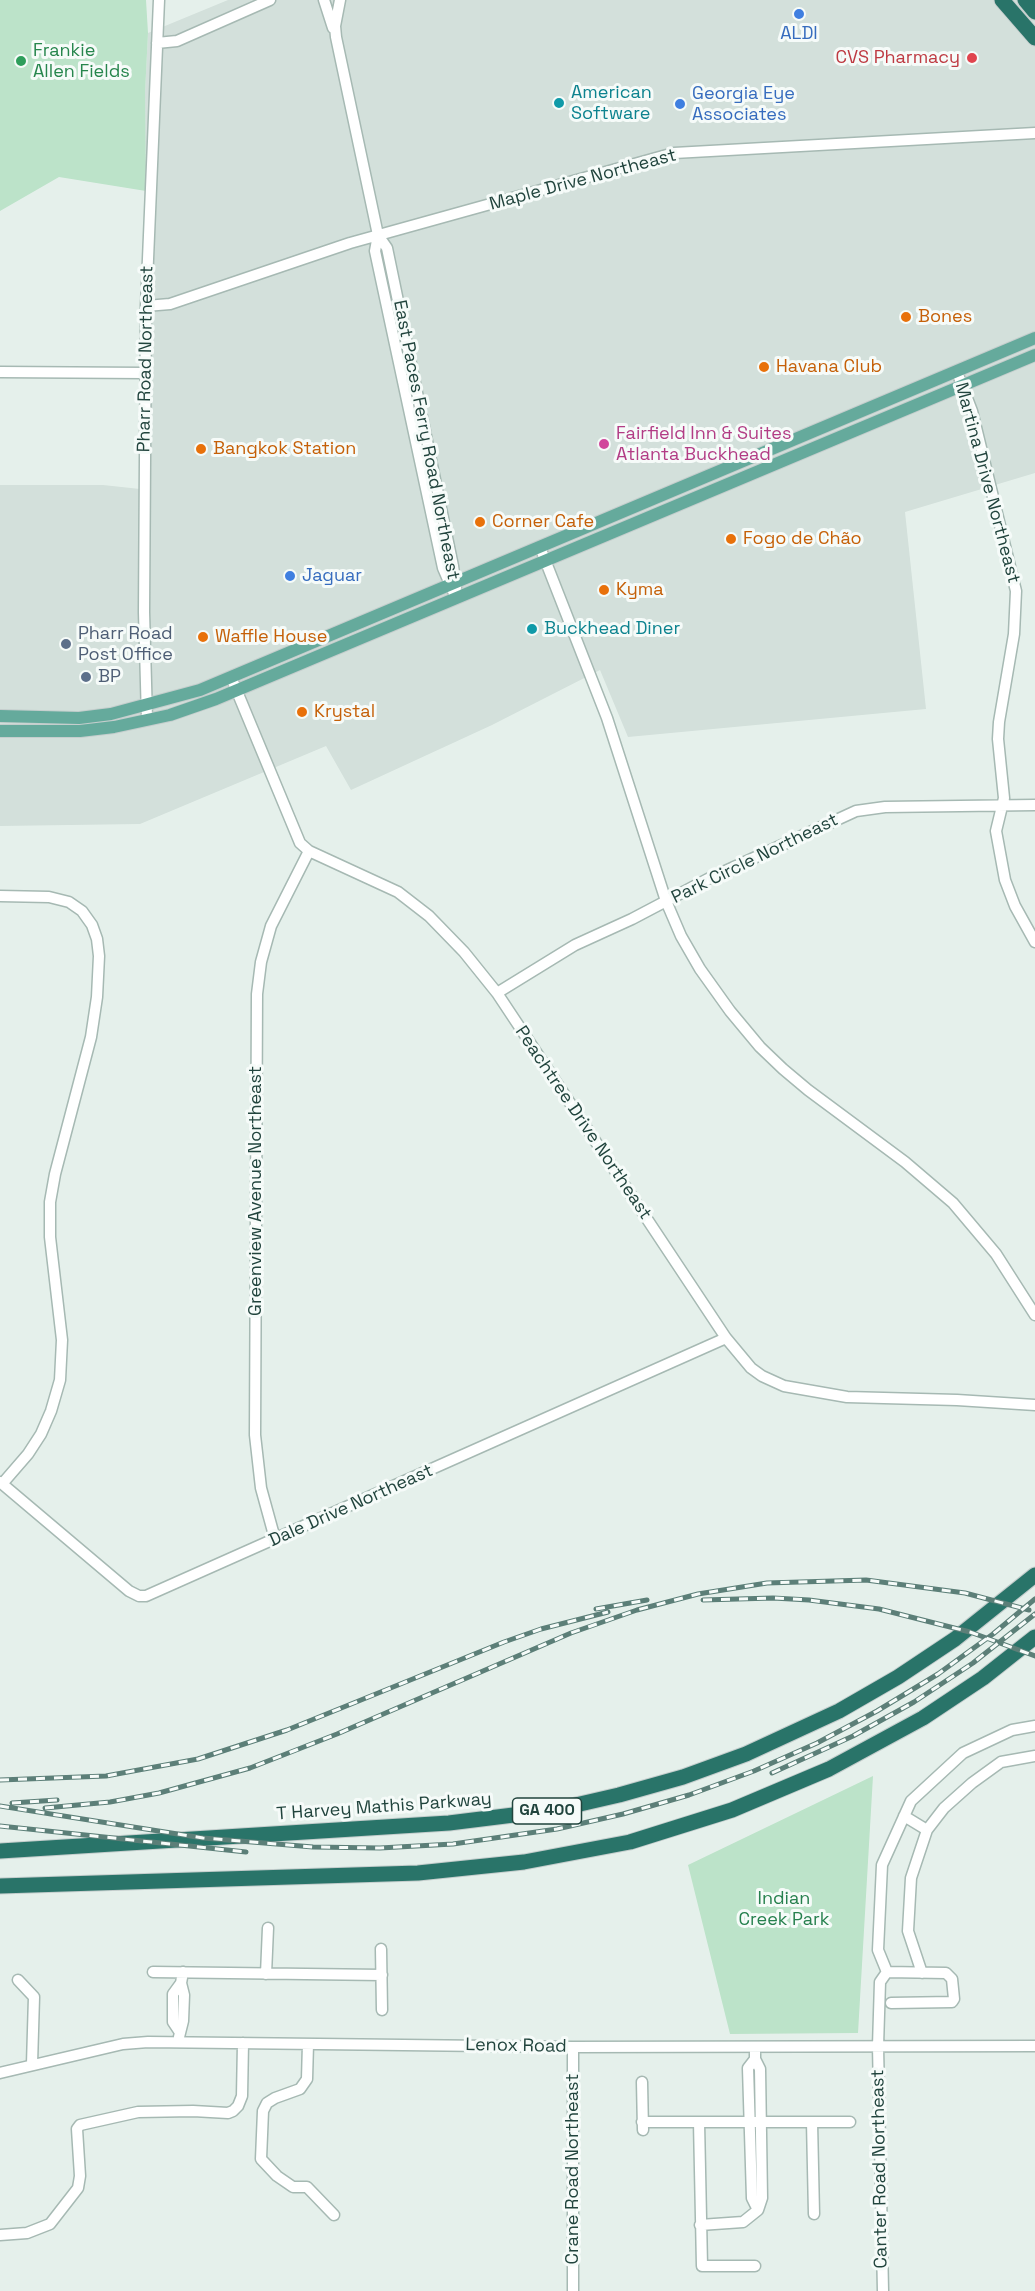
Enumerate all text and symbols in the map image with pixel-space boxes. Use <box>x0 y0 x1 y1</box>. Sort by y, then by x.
marker: ALDI <box>792 7 806 21</box>
place label: ALDI <box>780 23 818 45</box>
place label: Frankie Allen Fields <box>33 40 130 82</box>
place label: CVS Pharmacy <box>836 47 960 69</box>
marker: CVS Pharmacy <box>965 51 979 65</box>
marker: Frankie Allen Fields <box>14 54 28 68</box>
place label: American Software <box>571 82 652 124</box>
place label: Georgia Eye Associates <box>692 83 795 125</box>
marker: American Software <box>552 96 566 110</box>
marker: Georgia Eye Associates <box>673 97 687 111</box>
street label: Maple Drive Northeast <box>487 145 679 215</box>
street label: Pharr Road Northeast <box>134 265 158 453</box>
street label: East Paces Ferry Road Northeast <box>388 298 464 582</box>
place label: Bones <box>918 306 972 328</box>
marker: Bones <box>899 310 913 324</box>
place label: Havana Club <box>776 356 882 378</box>
marker: Havana Club <box>757 360 771 374</box>
street label: Martina Drive Northeast <box>950 380 1024 586</box>
place label: Fairfield Inn & Suites Atlanta Buckhead <box>616 423 791 466</box>
marker: Fairfield Inn & Suites Atlanta Buckhead <box>597 437 611 451</box>
place label: Bangkok Station <box>213 438 356 460</box>
marker: Bangkok Station <box>194 442 208 456</box>
place label: Corner Cafe <box>492 511 594 533</box>
marker: Corner Cafe <box>473 515 487 529</box>
place label: Fogo de Chão <box>743 528 862 550</box>
marker: Fogo de Chão <box>724 532 738 546</box>
place label: Jaguar <box>302 565 362 587</box>
marker: Jaguar <box>283 569 297 583</box>
place label: Kyma <box>616 579 664 601</box>
marker: Kyma <box>597 583 611 597</box>
place label: Buckhead Diner <box>544 618 680 640</box>
marker: Buckhead Diner <box>525 622 539 636</box>
place label: Pharr Road Post Office <box>78 623 173 666</box>
place label: Waffle House <box>215 626 327 648</box>
marker: Waffle House <box>196 630 210 644</box>
marker: Pharr Road Post Office <box>59 637 73 651</box>
place label: BP <box>98 666 121 688</box>
marker: BP <box>79 670 93 684</box>
place label: Krystal <box>314 701 375 723</box>
marker: Krystal <box>295 705 309 719</box>
street label: Park Circle Northeast <box>668 809 842 909</box>
street label: Peachtree Drive Northeast <box>510 1022 656 1224</box>
street label: Greenview Avenue Northeast <box>245 1066 267 1316</box>
street label: Dale Drive Northeast <box>266 1460 436 1552</box>
street label: T Harvey Mathis Parkway <box>276 1789 492 1825</box>
road number: GA 400 <box>512 1798 582 1824</box>
park label: Indian Creek Park <box>738 1888 830 1930</box>
street label: Lenox Road <box>465 2034 567 2058</box>
street label: Canter Road Northeast <box>867 2069 893 2269</box>
street label: Crane Road Northeast <box>562 2073 584 2265</box>

